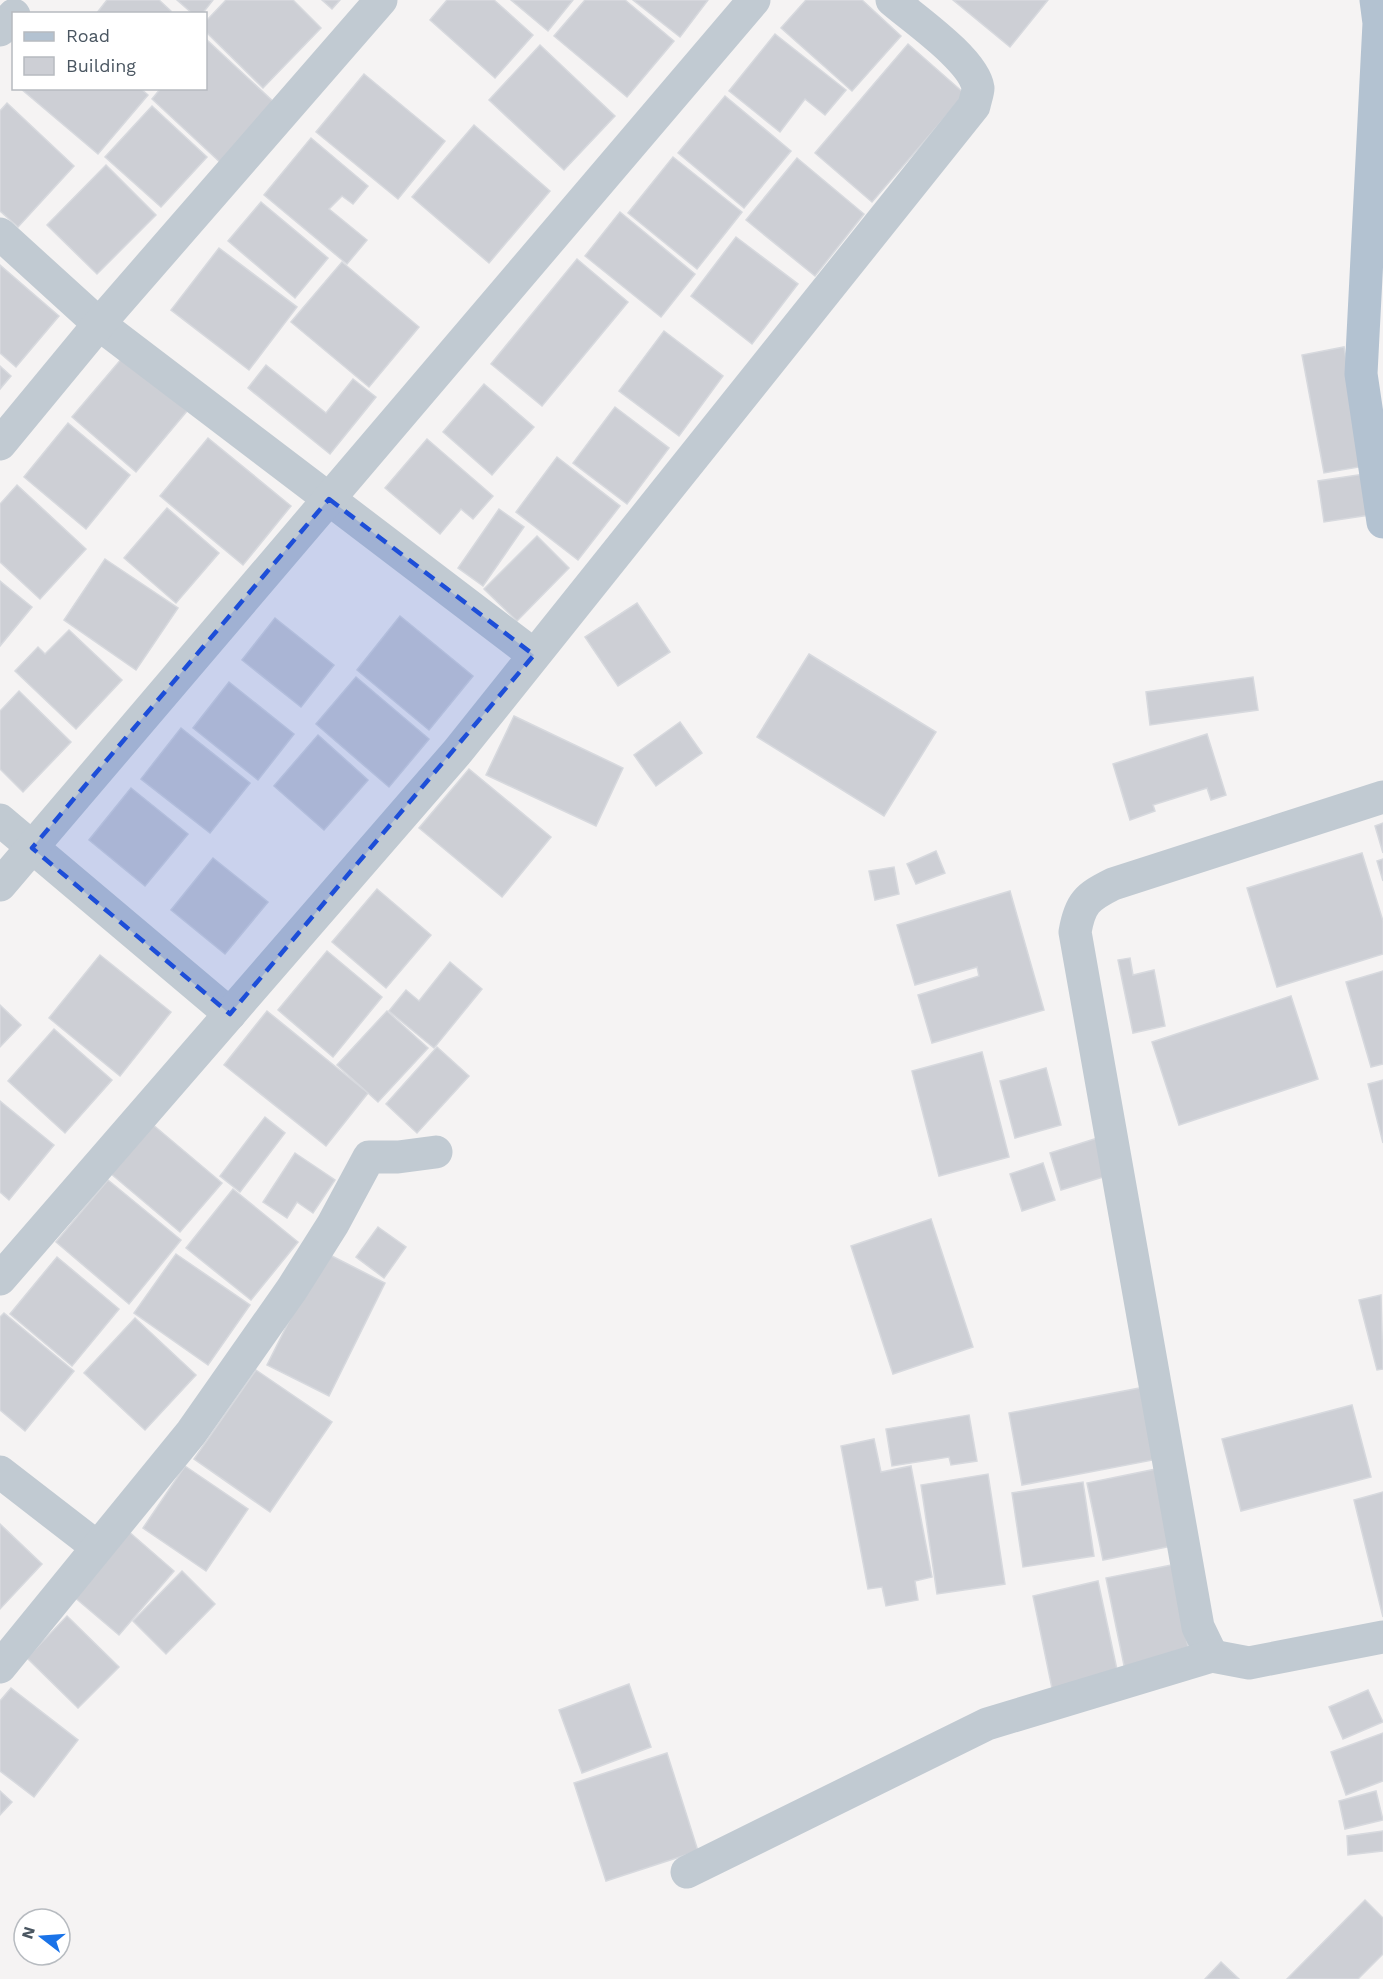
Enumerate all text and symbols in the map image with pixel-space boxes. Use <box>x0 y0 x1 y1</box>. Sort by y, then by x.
legend <box>12 12 207 90</box>
text: Road <box>66 25 110 46</box>
text: Building <box>66 55 136 76</box>
north arrow <box>12 1907 72 1967</box>
text: N <box>17 1924 39 1941</box>

